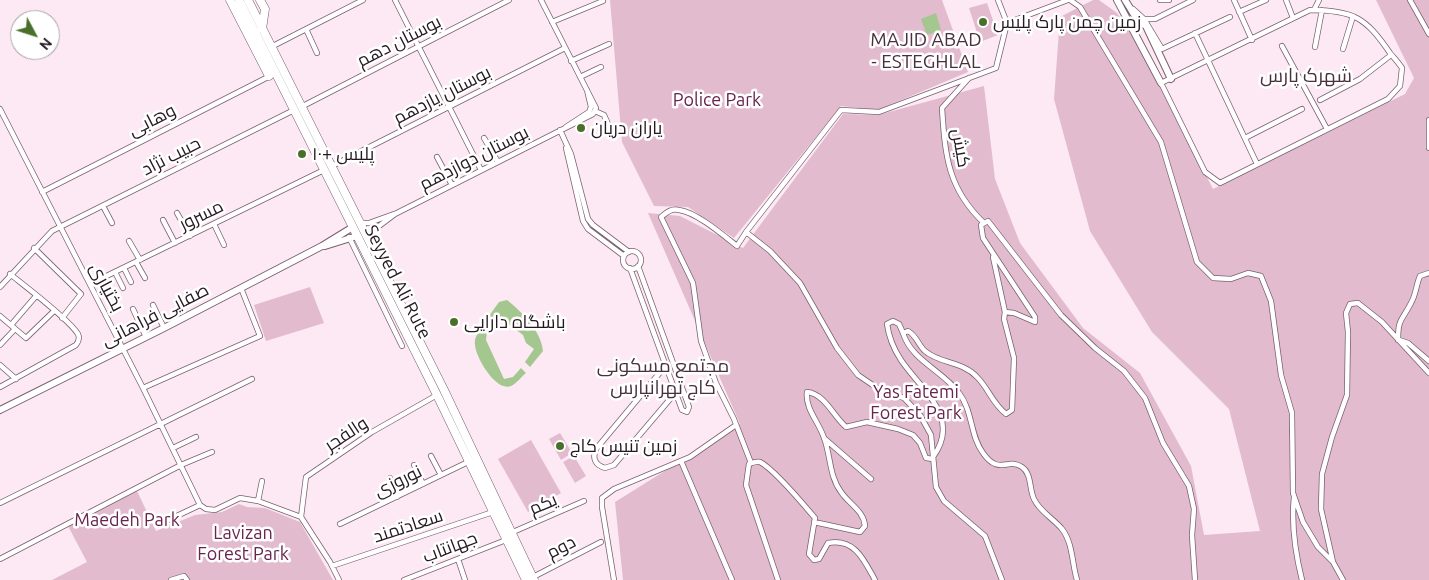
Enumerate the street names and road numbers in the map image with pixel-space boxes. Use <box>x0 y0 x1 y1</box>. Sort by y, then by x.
street label: بوستان دهم <box>353 11 445 71</box>
street label: بوستان یازدهم <box>390 61 494 129</box>
street label: وهابی <box>125 99 179 141</box>
street label: بوستان دوازدهم <box>416 121 532 195</box>
street label: کیش <box>947 127 975 169</box>
street label: حبیب نژاد <box>138 132 204 180</box>
street label: مسرور <box>175 195 227 235</box>
street label: Seyyed Ali Rute <box>360 221 436 343</box>
street label: بختیاری <box>85 259 129 315</box>
street label: صفایی فراهانی <box>98 279 212 351</box>
street label: والفجر <box>320 412 372 456</box>
street label: نوروزی <box>371 460 425 502</box>
street label: یکم <box>526 488 560 520</box>
street label: سعادتمند <box>370 505 446 547</box>
street label: جهانتاب <box>420 527 480 567</box>
street label: دوم <box>543 531 579 563</box>

